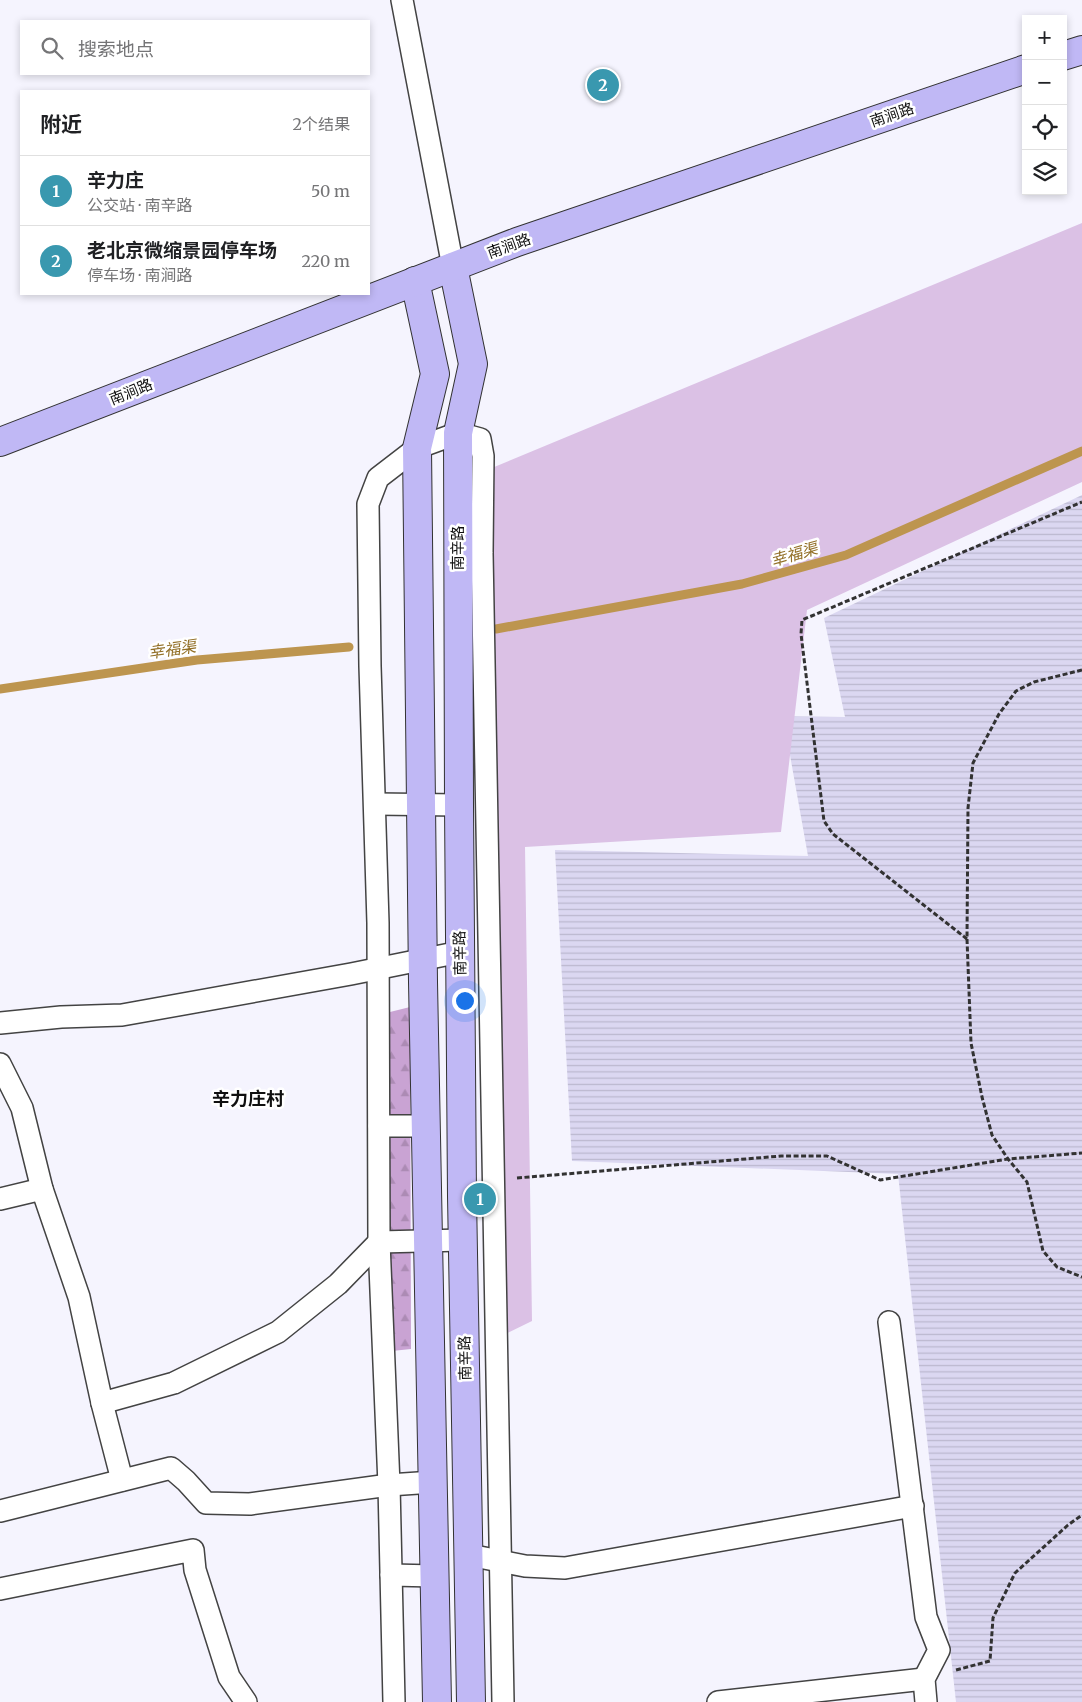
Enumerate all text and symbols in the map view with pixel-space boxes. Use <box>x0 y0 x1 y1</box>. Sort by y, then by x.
map controls <box>1022 15 1067 195</box>
button: + <box>1022 15 1067 60</box>
search box <box>20 20 370 75</box>
icon: search <box>38 34 66 62</box>
text: 搜索地点 <box>78 37 154 61</box>
button: − <box>1022 60 1067 105</box>
pin: 2 <box>587 66 619 104</box>
street label: 南涧路 <box>867 98 916 131</box>
button: locate <box>1022 105 1067 150</box>
text: 附近 <box>40 111 82 138</box>
text: 2个结果 <box>292 114 350 134</box>
button: layers <box>1022 150 1067 195</box>
text: 辛力庄 <box>87 168 144 192</box>
text: 1 <box>52 181 60 201</box>
text: 50 m <box>311 181 350 201</box>
text: 公交站 · 南辛路 <box>87 195 192 215</box>
street label: 南涧路 <box>484 229 533 262</box>
text: 老北京微缩景园停车场 <box>87 238 277 262</box>
text: 2 <box>51 251 61 271</box>
text: 220 m <box>302 251 350 271</box>
text: 停车场 · 南涧路 <box>87 265 192 285</box>
street label: 南涧路 <box>106 374 155 409</box>
street label: 南辛路 <box>448 525 467 571</box>
water label: 幸福渠 <box>768 537 822 570</box>
water label: 幸福渠 <box>147 635 199 662</box>
street label: 南辛路 <box>450 930 469 976</box>
your location <box>452 988 478 1014</box>
district label: 辛力庄村 <box>212 1087 284 1110</box>
pin: 1 <box>464 1180 496 1218</box>
street label: 南辛路 <box>455 1335 474 1381</box>

